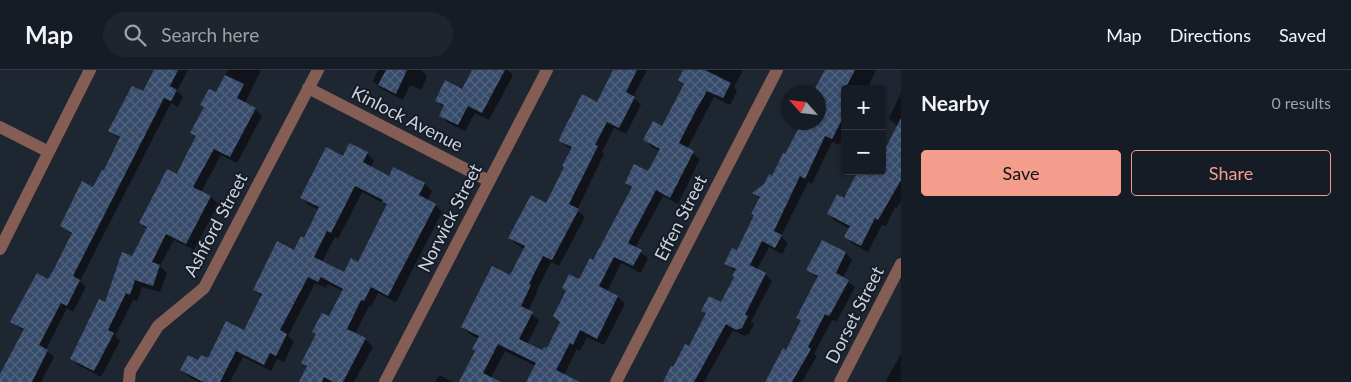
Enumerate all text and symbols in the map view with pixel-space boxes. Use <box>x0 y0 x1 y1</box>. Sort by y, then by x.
search box <box>103 12 453 57</box>
text: Map <box>25 20 73 49</box>
icon: search <box>121 21 149 49</box>
text: Search here <box>161 23 259 46</box>
text: Map <box>1106 24 1142 46</box>
text: Directions <box>1170 24 1251 46</box>
text: Saved <box>1279 24 1326 46</box>
street label: Kinlock Avenue <box>348 81 467 156</box>
north arrow <box>781 85 826 130</box>
map controls <box>841 85 886 175</box>
button: + <box>841 85 886 130</box>
text: Nearby <box>921 90 989 115</box>
text: 0 results <box>1271 93 1331 112</box>
button: − <box>841 130 886 175</box>
button: Save <box>921 150 1121 196</box>
button: Share <box>1131 150 1331 196</box>
street label: Norwick Street <box>412 159 486 275</box>
street label: Ashford Street <box>179 168 252 280</box>
street label: Effen Street <box>649 171 711 264</box>
street label: Dorset Street <box>820 262 888 367</box>

